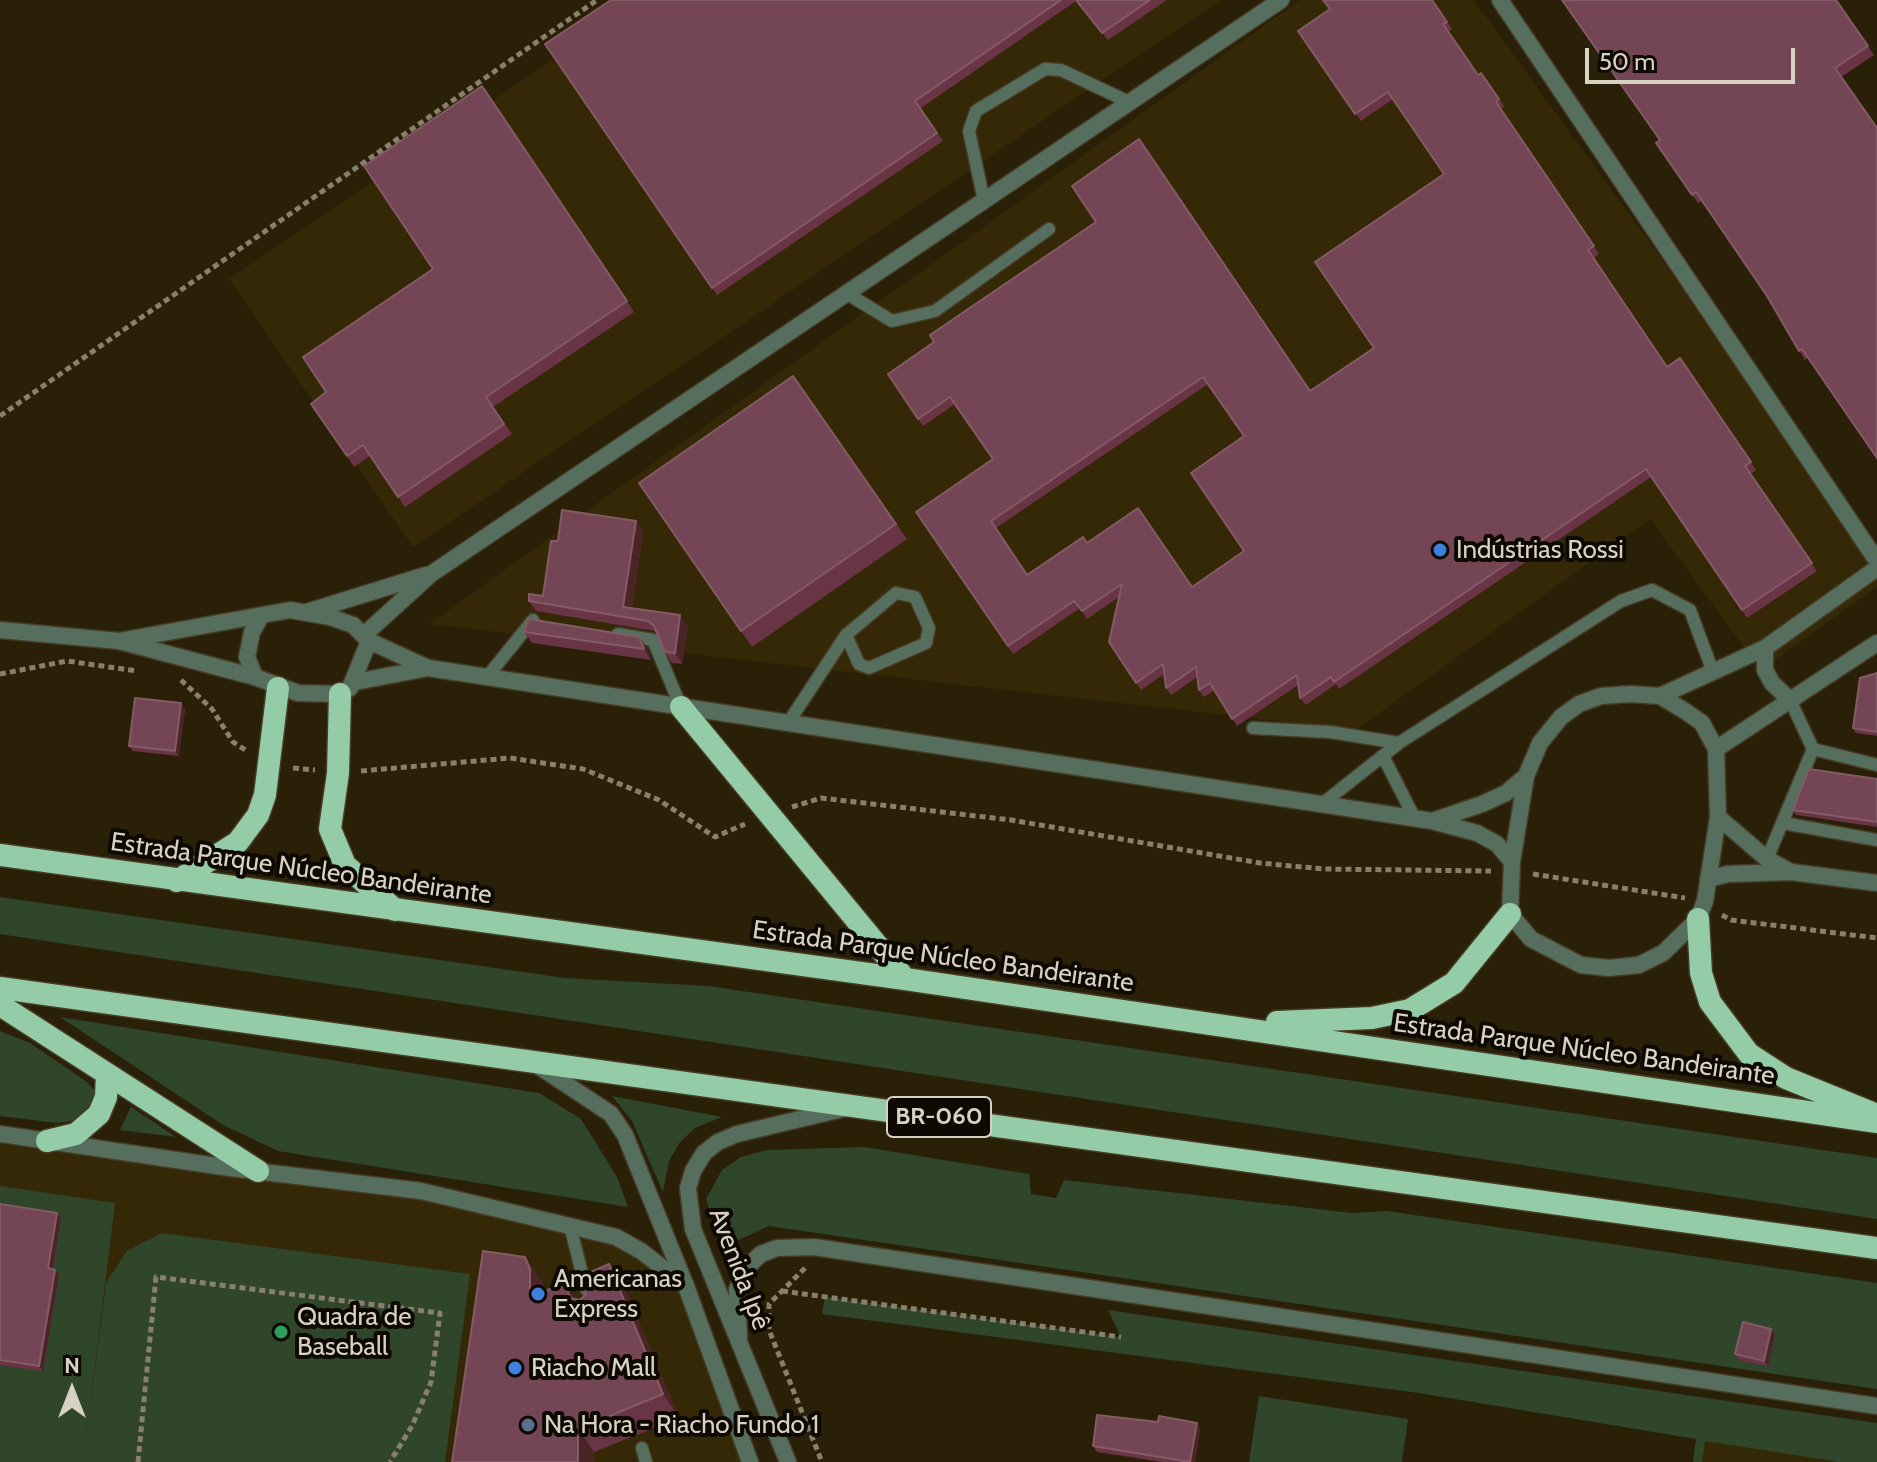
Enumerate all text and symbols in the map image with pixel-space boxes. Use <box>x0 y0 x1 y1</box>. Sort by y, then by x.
scale bar <box>1589 32 1799 82</box>
text: 50 m <box>1599 47 1655 76</box>
place label: Indústrias Rossi <box>1456 534 1624 566</box>
marker: Indústrias Rossi <box>1431 541 1449 559</box>
street label: Estrada Parque Núcleo Bandeirante <box>108 827 494 911</box>
street label: Estrada Parque Núcleo Bandeirante <box>750 915 1136 999</box>
street label: Estrada Parque Núcleo Bandeirante <box>1391 1008 1777 1092</box>
road number: BR-060 <box>887 1097 991 1137</box>
street label: Avenida Ipê <box>702 1204 776 1334</box>
place label: Americanas Express <box>554 1263 682 1324</box>
marker: Americanas Express <box>529 1285 547 1303</box>
place label: Quadra de Baseball <box>297 1301 412 1362</box>
marker: Quadra de Baseball <box>272 1323 290 1341</box>
north arrow <box>32 1350 112 1430</box>
text: N <box>64 1352 80 1379</box>
place label: Riacho Mall <box>531 1352 656 1384</box>
marker: Riacho Mall <box>506 1359 524 1377</box>
place label: Na Hora - Riacho Fundo 1 <box>544 1409 819 1441</box>
marker: Na Hora - Riacho Fundo 1 <box>519 1416 537 1434</box>

